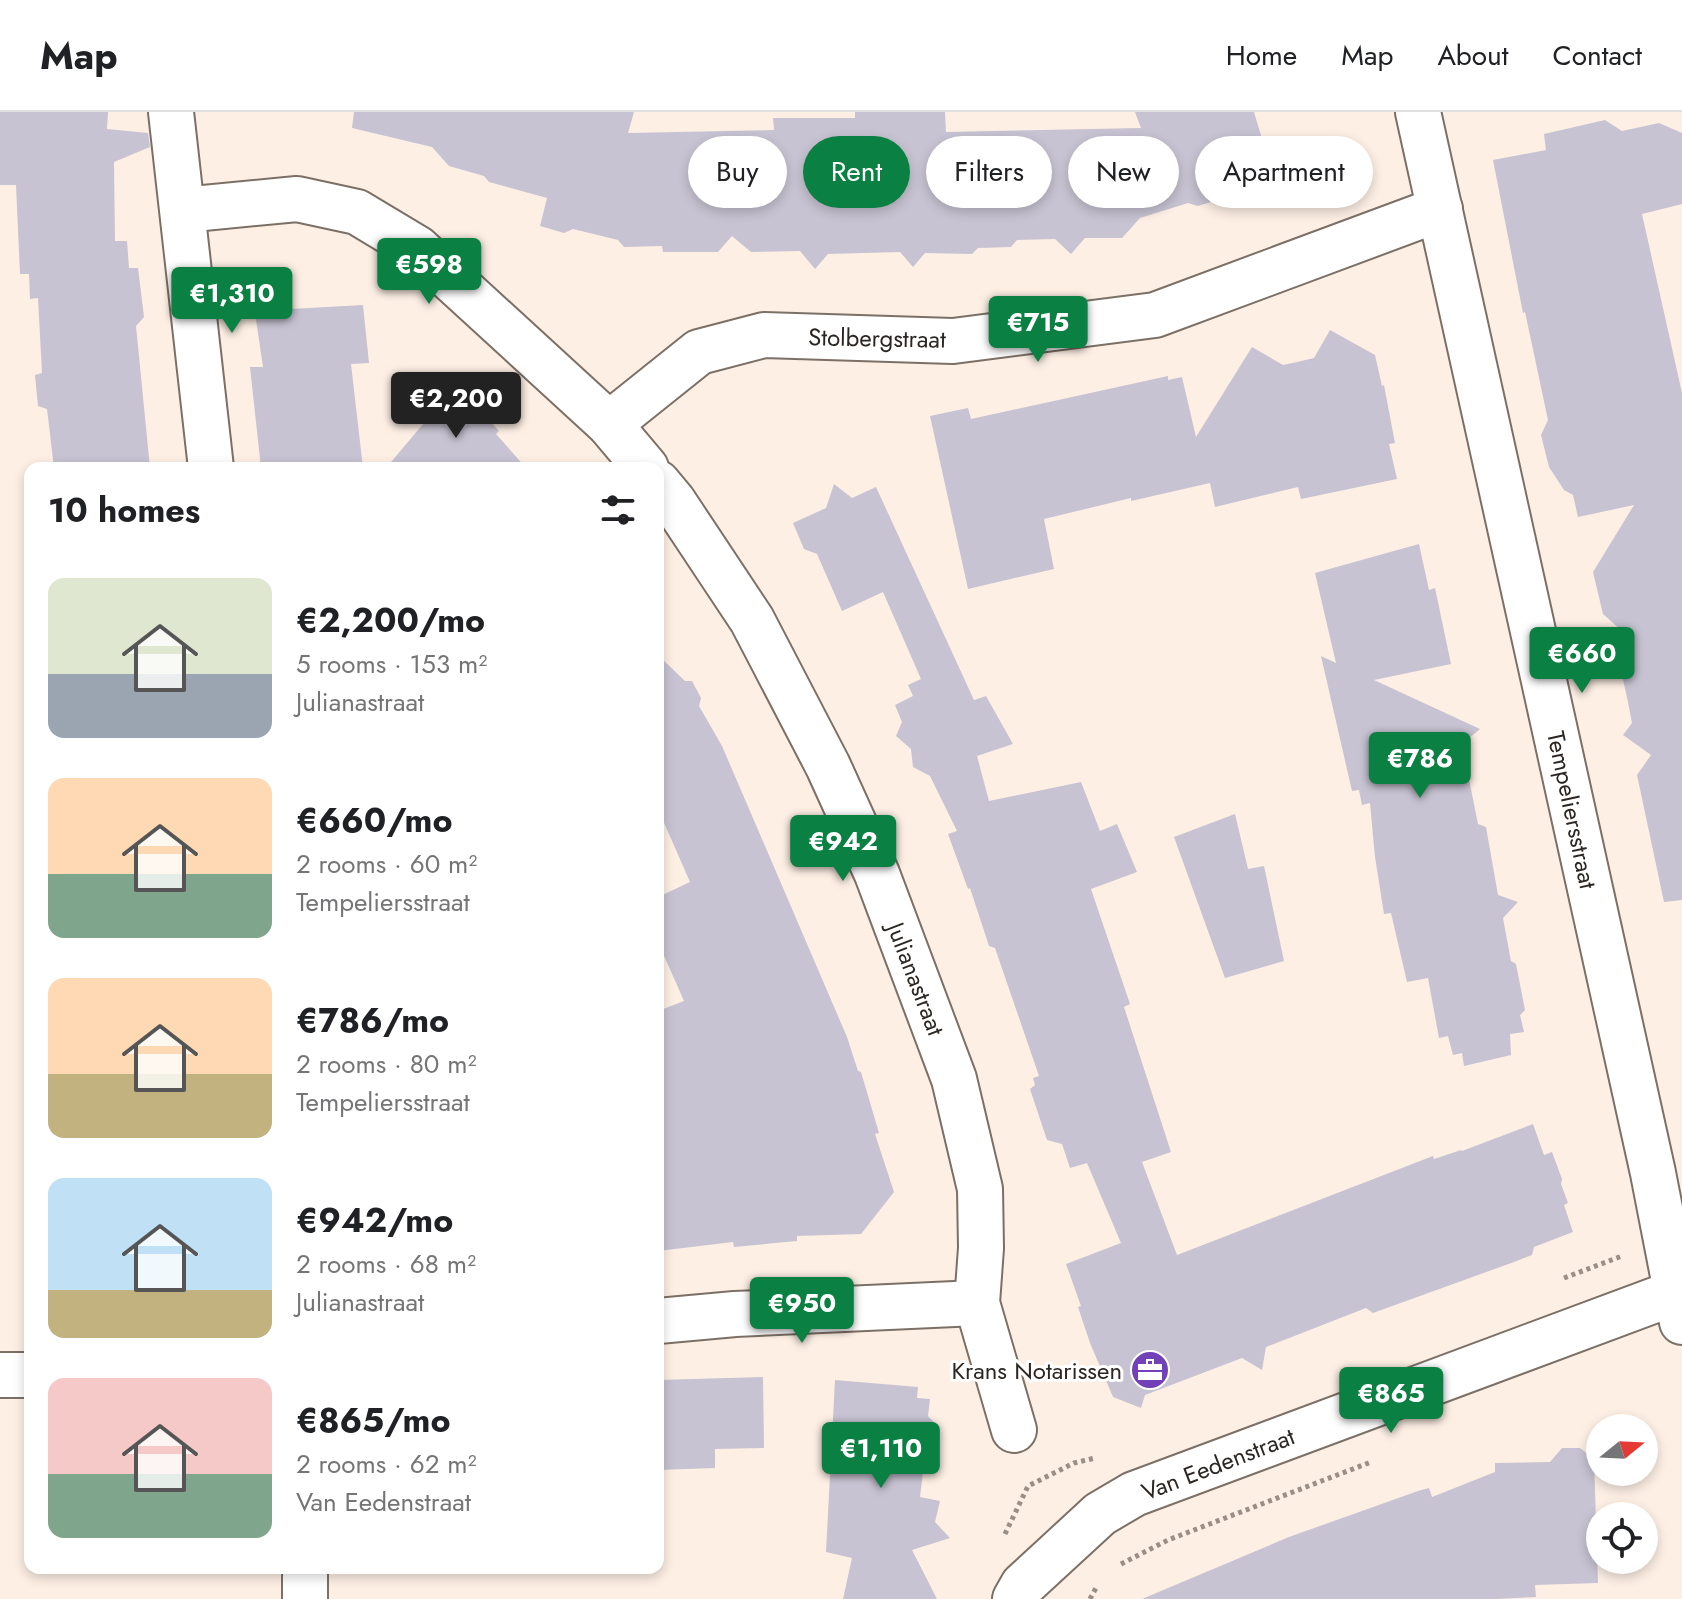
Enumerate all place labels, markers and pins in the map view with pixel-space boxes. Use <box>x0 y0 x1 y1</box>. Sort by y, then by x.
pin: €598 <box>382 238 476 306</box>
pin: €1,310 <box>167 267 297 335</box>
pin: €715 <box>991 296 1085 364</box>
pin: €2,200 <box>391 372 521 440</box>
pin: €660 <box>1535 627 1629 695</box>
pin: €786 <box>1373 732 1467 800</box>
pin: €942 <box>796 815 890 883</box>
pin: €950 <box>755 1277 849 1345</box>
office icon: Krans Notarissen <box>1129 1349 1171 1391</box>
place label: Krans Notarissen <box>951 1353 1122 1388</box>
pin: €865 <box>1344 1367 1438 1435</box>
pin: €1,110 <box>816 1422 946 1490</box>

